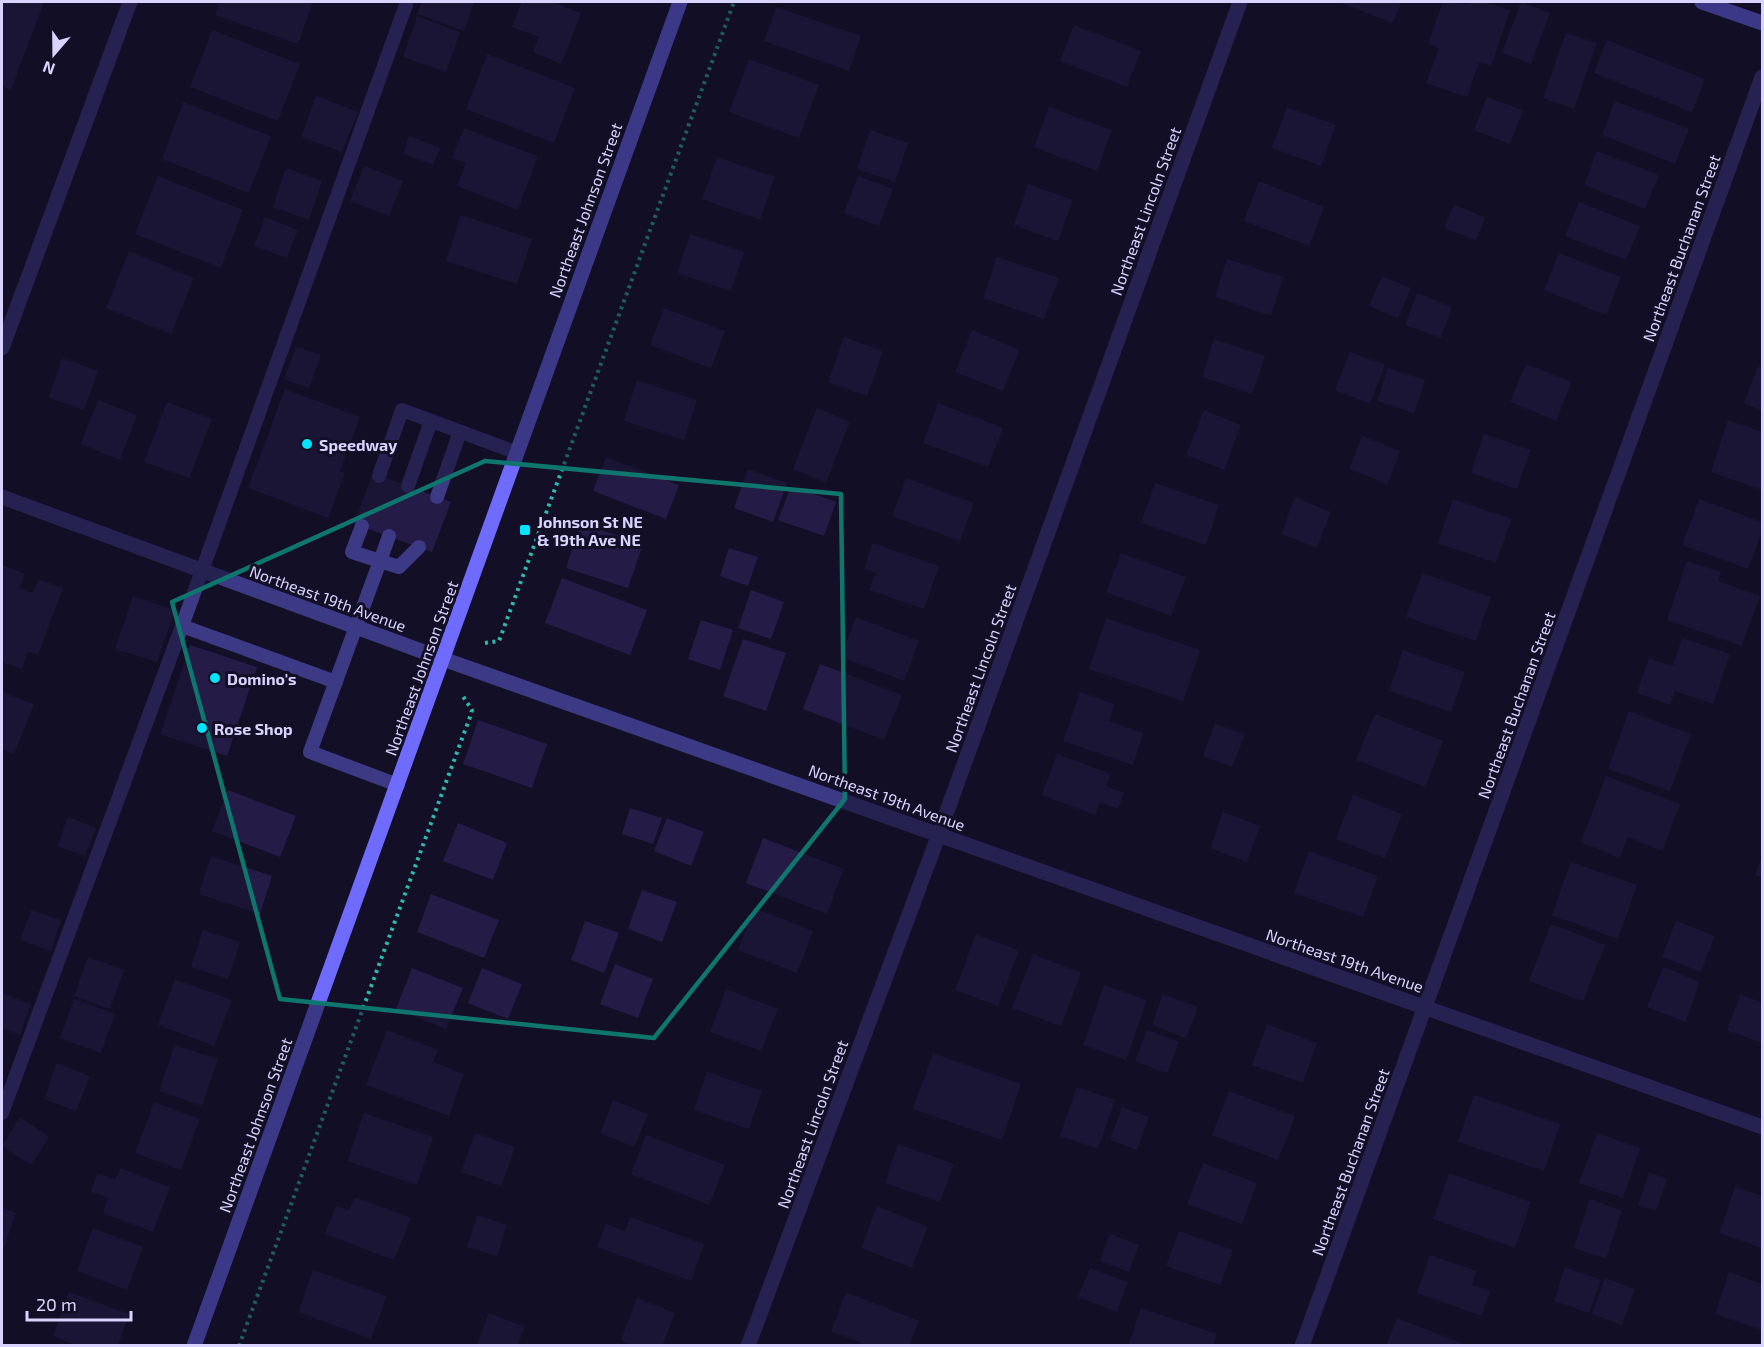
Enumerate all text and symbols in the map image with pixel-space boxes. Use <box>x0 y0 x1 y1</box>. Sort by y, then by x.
north arrow <box>24 24 84 84</box>
text: N <box>40 58 57 79</box>
street label: Northeast Johnson Street <box>544 120 626 300</box>
street label: Northeast Lincoln Street <box>1106 124 1184 298</box>
street label: Northeast Buchanan Street <box>1638 152 1724 344</box>
place label: Speedway <box>319 435 397 455</box>
marker: Speedway <box>300 437 314 451</box>
place label: Johnson St NE & 19th Ave NE <box>537 512 643 549</box>
marker: Johnson St NE & 19th Ave NE <box>518 523 532 537</box>
street label: Northeast 19th Avenue <box>247 561 409 635</box>
street label: Northeast Johnson Street <box>380 578 462 758</box>
street label: Northeast Lincoln Street <box>941 581 1019 755</box>
street label: Northeast Buchanan Street <box>1473 609 1559 801</box>
place label: Domino's <box>227 669 297 688</box>
marker: Domino's <box>208 671 222 685</box>
place label: Rose Shop <box>214 719 293 738</box>
marker: Rose Shop <box>195 721 209 735</box>
street label: Northeast 19th Avenue <box>806 760 968 834</box>
street label: Northeast 19th Avenue <box>1264 924 1426 996</box>
street label: Northeast Johnson Street <box>214 1035 296 1215</box>
street label: Northeast Lincoln Street <box>773 1037 851 1211</box>
street label: Northeast Buchanan Street <box>1307 1066 1393 1258</box>
scale bar <box>27 1284 130 1322</box>
text: 20 m <box>36 1293 77 1315</box>

